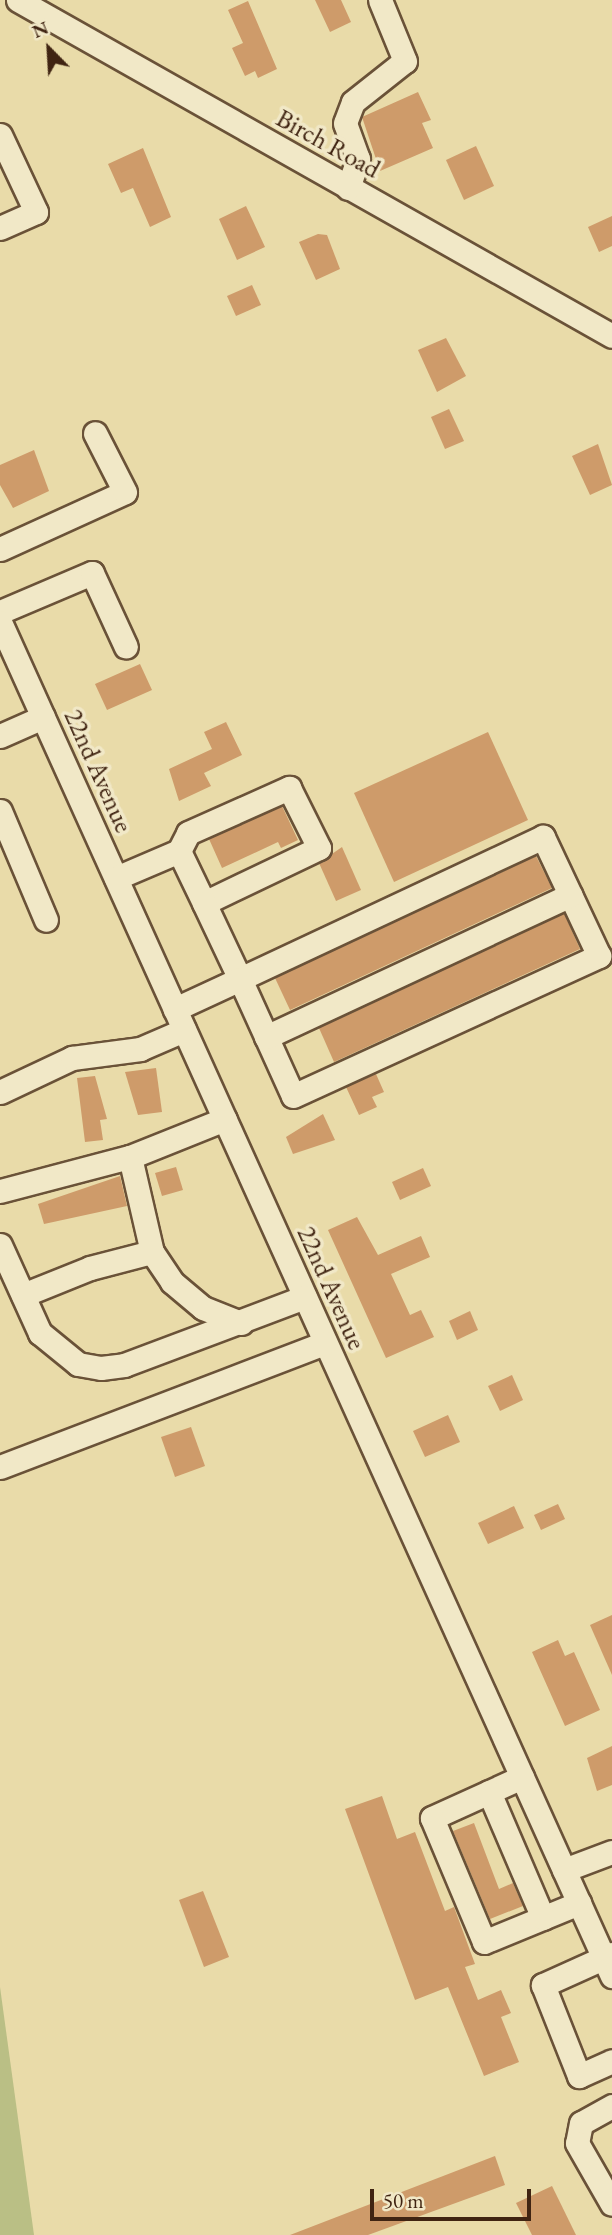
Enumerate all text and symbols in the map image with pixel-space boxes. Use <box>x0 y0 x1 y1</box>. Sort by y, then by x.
north arrow <box>14 14 84 84</box>
text: N <box>28 15 52 44</box>
street label: Birch Road <box>271 103 385 185</box>
street label: 22nd Avenue <box>57 705 139 837</box>
street label: 22nd Avenue <box>290 1222 372 1354</box>
scale bar <box>374 2176 535 2220</box>
text: 50 m <box>383 2187 424 2214</box>

